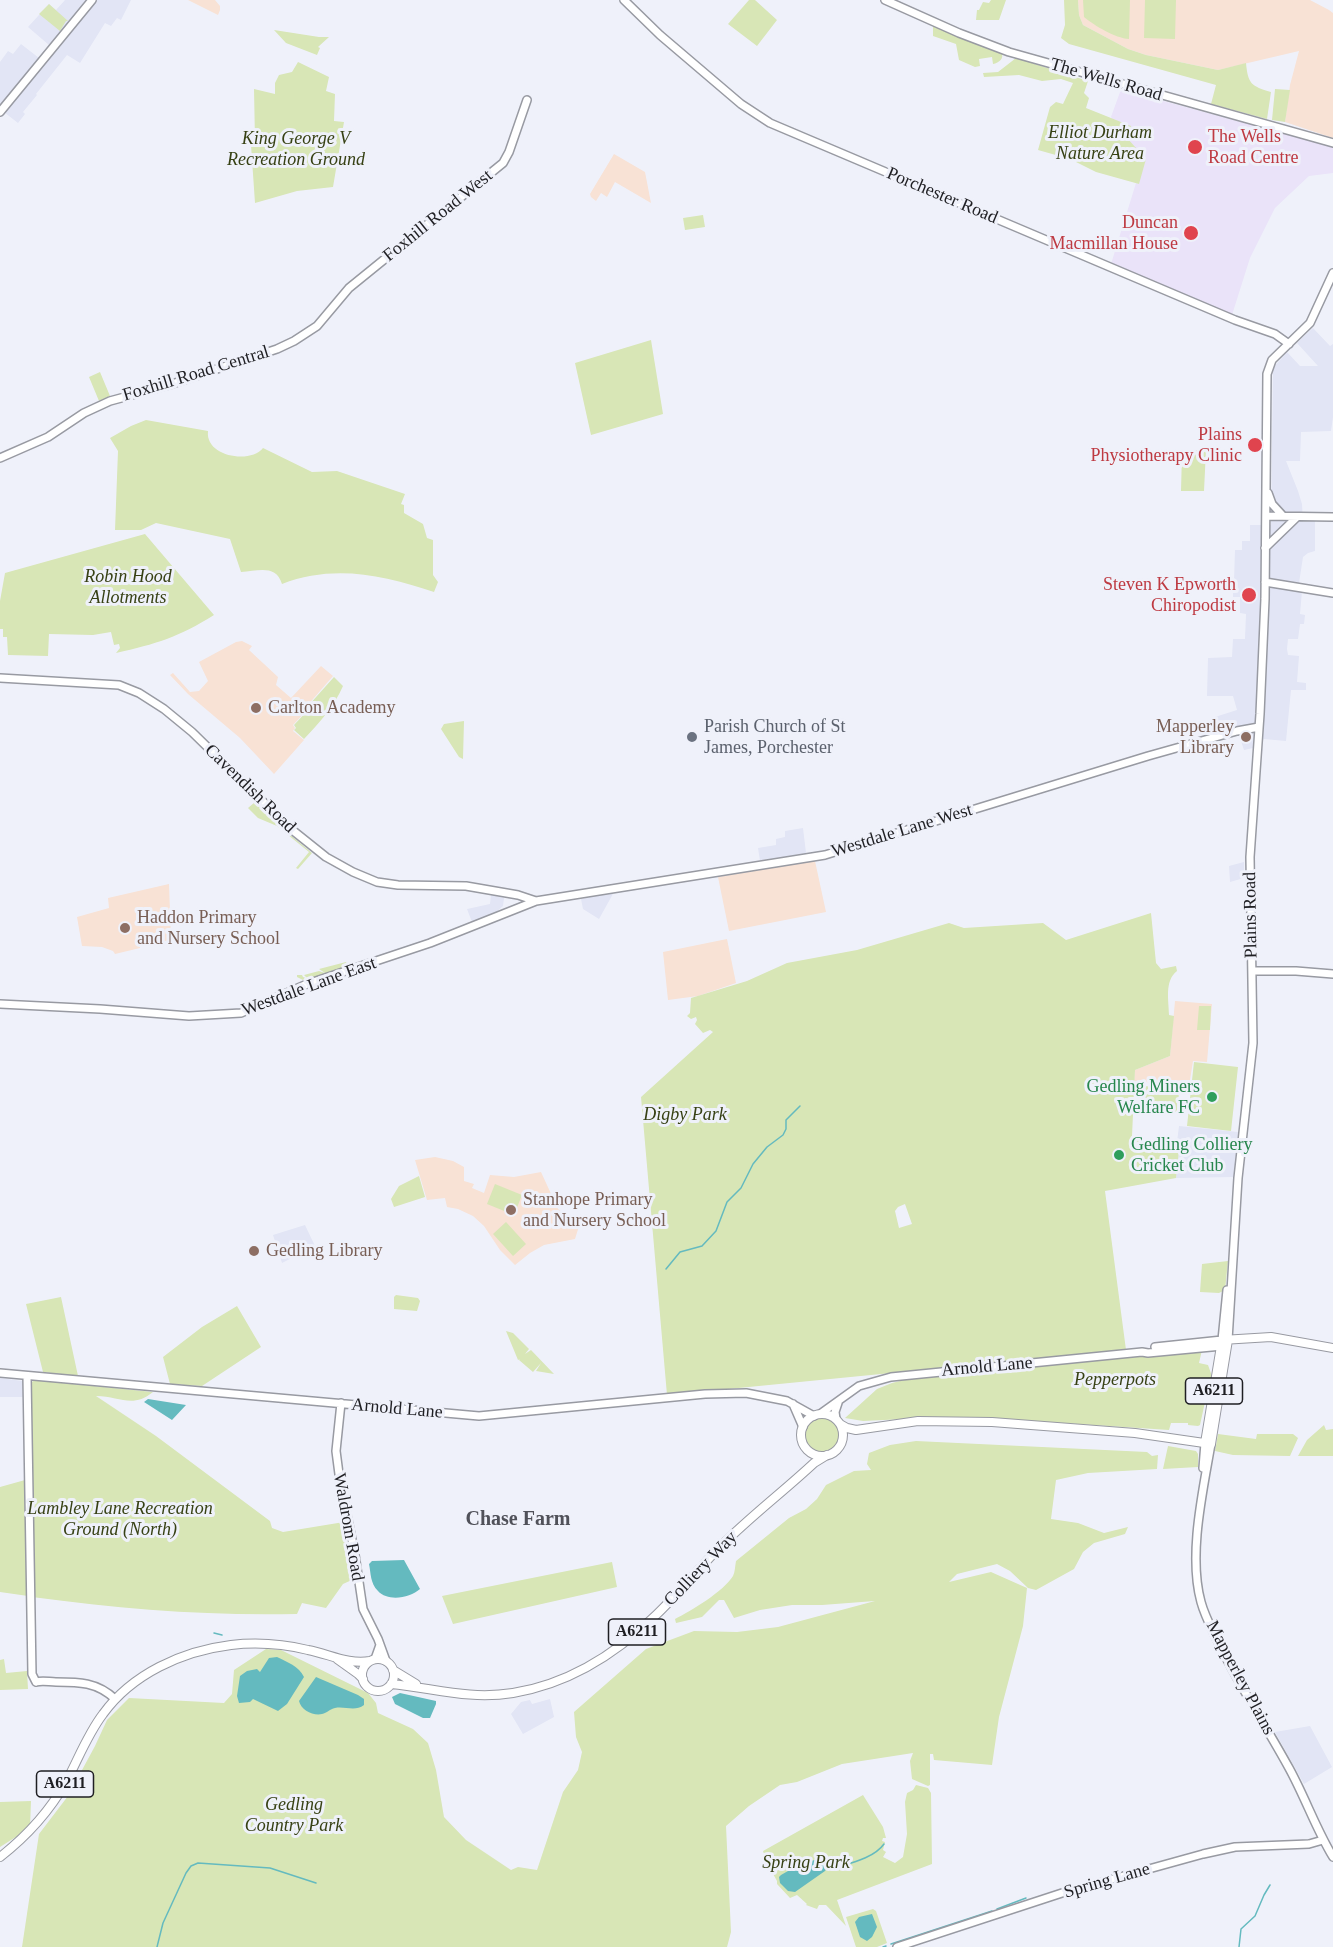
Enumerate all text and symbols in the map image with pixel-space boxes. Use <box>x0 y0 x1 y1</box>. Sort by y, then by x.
street label: The Wells Road <box>1047 54 1165 106</box>
park label: Elliot Durham Nature Area <box>1048 122 1152 164</box>
place label: The Wells Road Centre <box>1208 126 1298 168</box>
park label: King George V Recreation Ground <box>227 128 365 170</box>
marker: The Wells Road Centre <box>1186 138 1204 156</box>
street label: Porchester Road <box>883 163 1001 229</box>
street label: Foxhill Road West <box>379 165 497 267</box>
place label: Duncan Macmillan House <box>1050 212 1178 254</box>
marker: Duncan Macmillan House <box>1182 224 1200 242</box>
street label: Foxhill Road Central <box>120 341 272 407</box>
place label: Plains Physiotherapy Clinic <box>1091 424 1242 466</box>
marker: Plains Physiotherapy Clinic <box>1246 436 1264 454</box>
park label: Robin Hood Allotments <box>84 566 172 608</box>
place label: Steven K Epworth Chiropodist <box>1103 574 1236 616</box>
marker: Steven K Epworth Chiropodist <box>1240 586 1258 604</box>
place label: Carlton Academy <box>268 697 395 719</box>
marker: Carlton Academy <box>249 701 263 715</box>
place label: Parish Church of St James, Porchester <box>704 716 845 758</box>
place label: Mapperley Library <box>1156 716 1234 758</box>
marker: Parish Church of St James, Porchester <box>685 730 699 744</box>
marker: Mapperley Library <box>1239 730 1253 744</box>
street label: Cavendish Road <box>200 740 300 838</box>
street label: Westdale Lane West <box>829 799 975 863</box>
street label: Plains Road <box>1239 872 1263 958</box>
place label: Haddon Primary and Nursery School <box>137 907 280 950</box>
marker: Haddon Primary and Nursery School <box>118 921 132 935</box>
street label: Westdale Lane East <box>239 953 379 1021</box>
place label: Gedling Miners Welfare FC <box>1087 1076 1200 1118</box>
marker: Gedling Miners Welfare FC <box>1205 1090 1219 1104</box>
park label: Digby Park <box>643 1104 727 1126</box>
place label: Gedling Colliery Cricket Club <box>1131 1134 1252 1176</box>
marker: Gedling Colliery Cricket Club <box>1112 1148 1126 1162</box>
place label: Stanhope Primary and Nursery School <box>523 1189 666 1232</box>
marker: Stanhope Primary and Nursery School <box>504 1203 518 1217</box>
place label: Gedling Library <box>266 1240 382 1262</box>
marker: Gedling Library <box>247 1244 261 1258</box>
street label: Arnold Lane <box>940 1352 1034 1382</box>
park label: Pepperpots <box>1074 1369 1156 1391</box>
road number: A6211 <box>1186 1378 1242 1404</box>
street label: Arnold Lane <box>350 1394 444 1424</box>
street label: Waldrom Road <box>328 1471 368 1583</box>
park label: Lambley Lane Recreation Ground (North) <box>27 1498 213 1540</box>
district label: Chase Farm <box>466 1508 570 1532</box>
street label: Colliery Way <box>660 1527 742 1611</box>
street label: Mapperley Plains <box>1201 1617 1279 1739</box>
road number: A6211 <box>608 1619 666 1645</box>
road number: A6211 <box>36 1771 94 1797</box>
park label: Gedling Country Park <box>245 1794 343 1836</box>
park label: Spring Park <box>762 1852 850 1874</box>
street label: Spring Lane <box>1061 1858 1153 1904</box>

